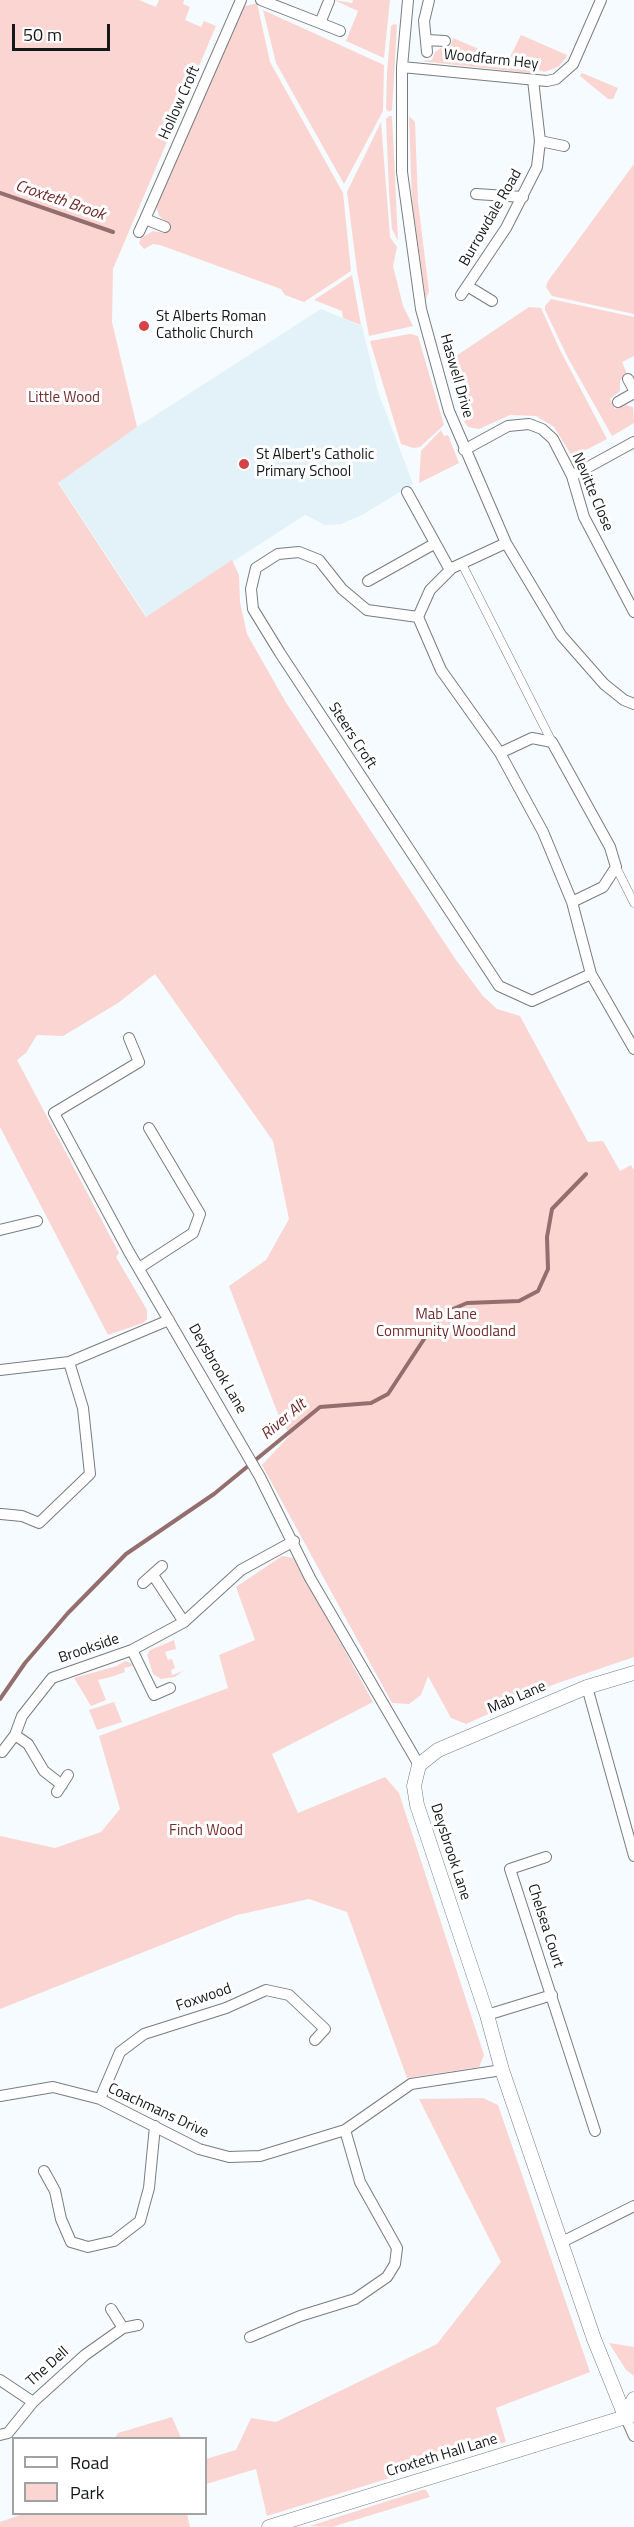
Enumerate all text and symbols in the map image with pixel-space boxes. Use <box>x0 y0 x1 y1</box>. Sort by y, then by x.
scale bar <box>15 12 112 50</box>
text: 50 m <box>23 21 62 48</box>
street label: Woodfarm Hey <box>443 46 539 74</box>
street label: Hollow Croft <box>156 63 204 143</box>
street label: Burrowdale Road <box>456 166 526 270</box>
water label: Croxteth Brook <box>13 177 107 225</box>
place label: St Alberts Roman Catholic Church <box>156 308 266 343</box>
marker: St Alberts Roman Catholic Church <box>137 319 151 333</box>
street label: Haswell Drive <box>435 332 477 420</box>
park label: Little Wood <box>28 389 100 407</box>
place label: St Albert's Catholic Primary School <box>256 446 374 481</box>
street label: Nevitte Close <box>567 450 617 534</box>
marker: St Albert's Catholic Primary School <box>237 457 251 471</box>
street label: Steers Croft <box>324 700 380 772</box>
park label: Mab Lane Community Woodland <box>376 1306 516 1341</box>
street label: Deysbrook Lane <box>184 1321 250 1417</box>
water label: River Alt <box>258 1396 310 1444</box>
street label: Brookside <box>56 1630 122 1668</box>
street label: Mab Lane <box>485 1678 549 1718</box>
street label: Deysbrook Lane <box>426 1801 474 1903</box>
park label: Finch Wood <box>169 1822 243 1840</box>
street label: Chelsea Court <box>523 1882 567 1970</box>
street label: Foxwood <box>174 1980 234 2016</box>
street label: Coachmans Drive <box>105 2080 211 2142</box>
street label: The Dell <box>23 2343 73 2391</box>
street label: Croxteth Hall Lane <box>384 2431 500 2481</box>
legend <box>12 2437 207 2515</box>
text: Road <box>70 2449 109 2476</box>
text: Park <box>70 2479 104 2506</box>

